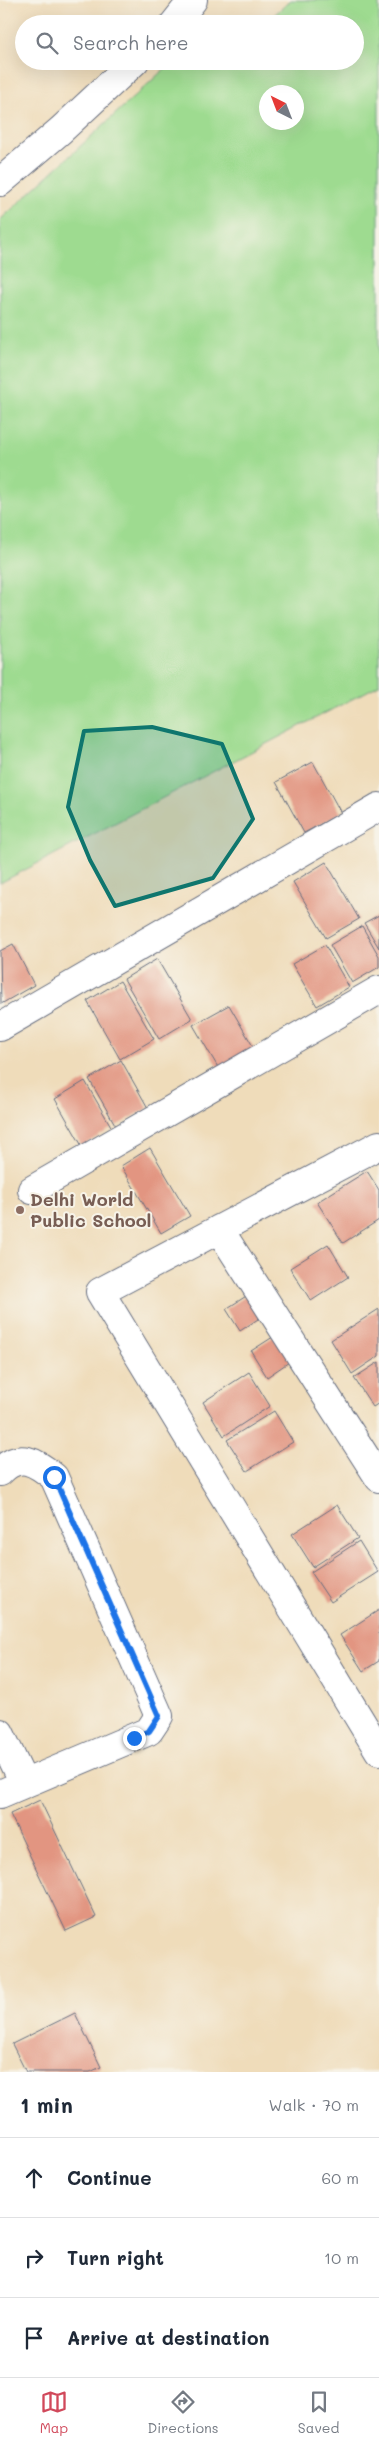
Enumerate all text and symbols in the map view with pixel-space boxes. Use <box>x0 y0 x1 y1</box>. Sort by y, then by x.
search box <box>15 15 364 70</box>
icon: search <box>33 29 61 57</box>
text: Search here <box>73 30 189 55</box>
north arrow <box>259 85 304 130</box>
place label: Delhi World Public School <box>30 1187 151 1232</box>
marker: Delhi World Public School <box>14 1204 26 1216</box>
route start <box>43 1466 66 1489</box>
route end <box>123 1727 146 1750</box>
text: 1 min <box>20 2091 73 2118</box>
text: Walk · 70 m <box>269 2094 359 2115</box>
icon: ahead <box>20 2164 48 2192</box>
text: Continue <box>67 2165 152 2190</box>
text: 60 m <box>322 2167 359 2188</box>
icon: right <box>20 2244 48 2272</box>
text: Turn right <box>67 2245 164 2270</box>
text: 10 m <box>324 2247 359 2268</box>
icon: arrive <box>20 2324 48 2352</box>
text: Arrive at destination <box>67 2325 270 2350</box>
tab: Map <box>40 2388 68 2437</box>
tab: Directions <box>147 2388 219 2437</box>
tab: Saved <box>298 2388 339 2437</box>

